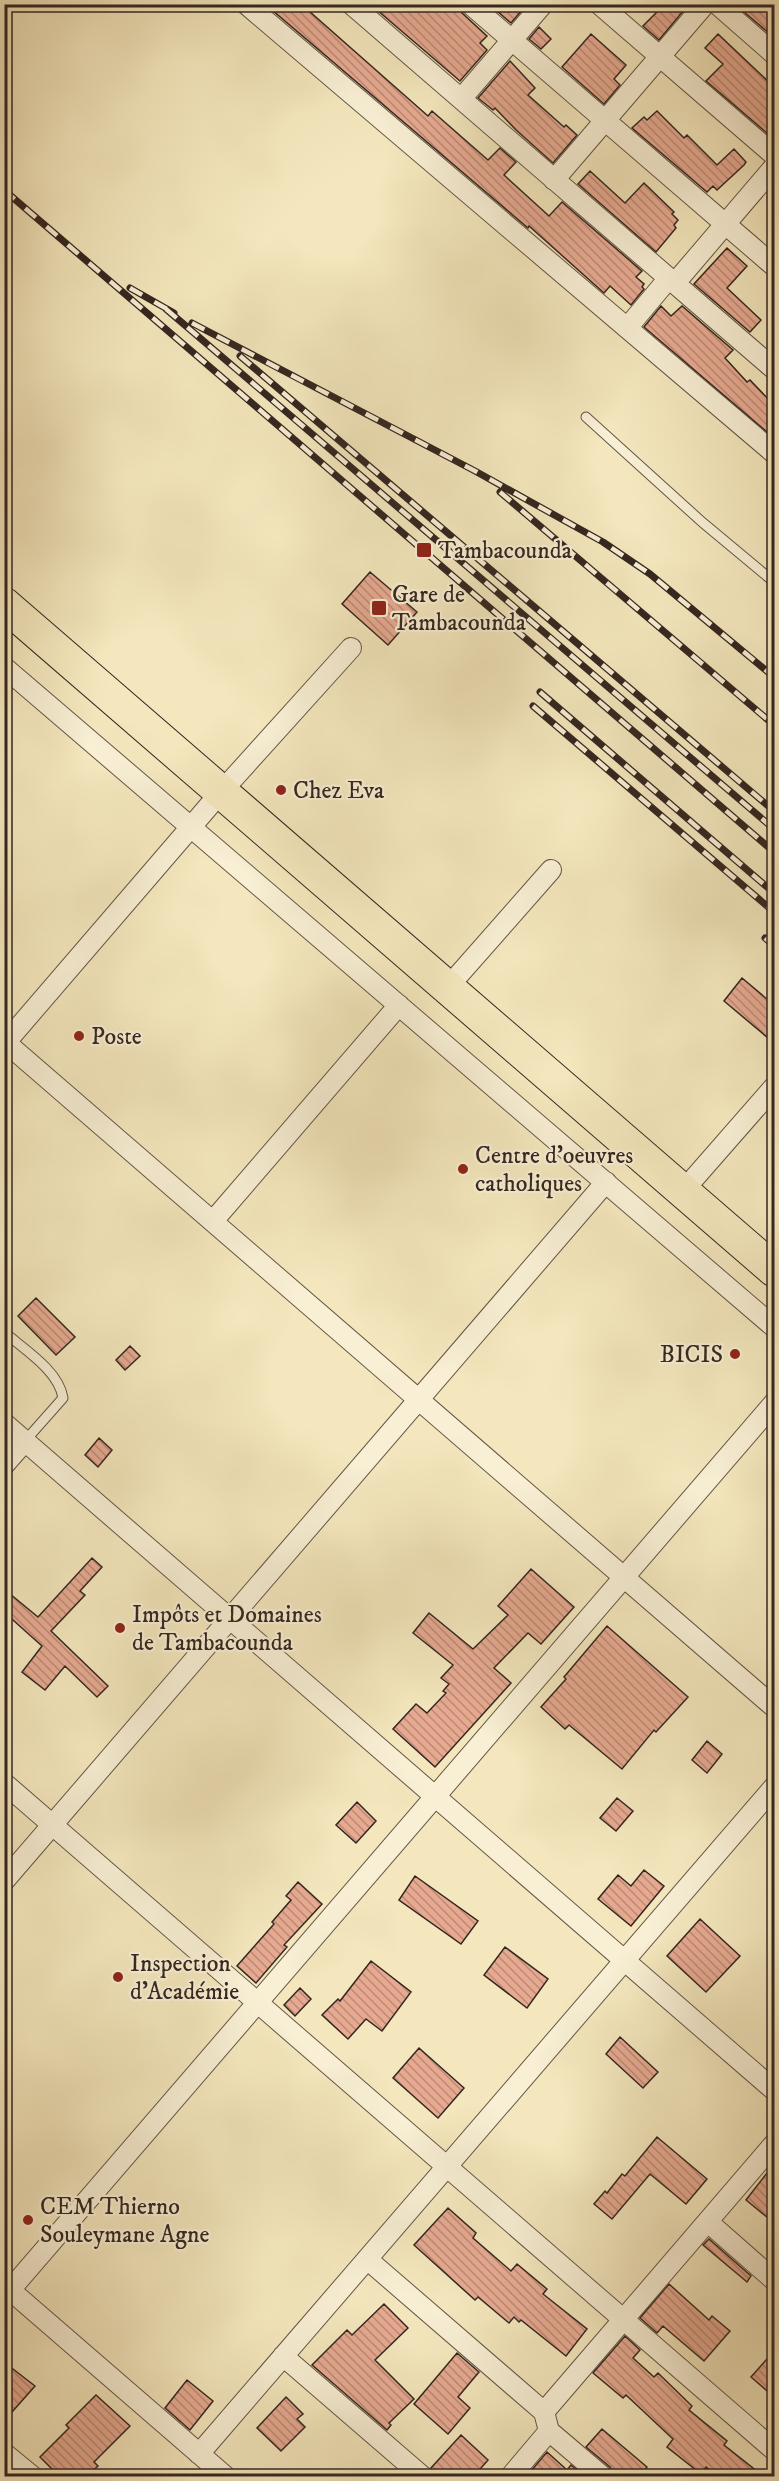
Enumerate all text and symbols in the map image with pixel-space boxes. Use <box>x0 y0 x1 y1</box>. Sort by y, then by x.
place label: Tambacounda <box>438 536 573 566</box>
marker: Tambacounda <box>415 541 433 559</box>
place label: Gare de Tambacounda <box>392 580 527 638</box>
marker: Gare de Tambacounda <box>370 599 388 617</box>
place label: Chez Eva <box>293 776 385 806</box>
marker: Chez Eva <box>274 783 288 797</box>
place label: Poste <box>91 1022 142 1052</box>
marker: Poste <box>72 1029 86 1043</box>
place label: Centre d'oeuvres catholiques <box>475 1141 633 1199</box>
marker: Centre d'oeuvres catholiques <box>456 1162 470 1176</box>
place label: BICIS <box>660 1340 723 1370</box>
marker: BICIS <box>728 1347 742 1361</box>
place label: Impôts et Domaines de Tambacounda <box>132 1600 322 1658</box>
marker: Impôts et Domaines de Tambacounda <box>113 1621 127 1635</box>
place label: Inspection d'Académie <box>130 1949 239 2007</box>
marker: Inspection d'Académie <box>111 1970 125 1984</box>
place label: CEM Thierno Souleymane Agne <box>40 2192 209 2250</box>
marker: CEM Thierno Souleymane Agne <box>21 2213 35 2227</box>

